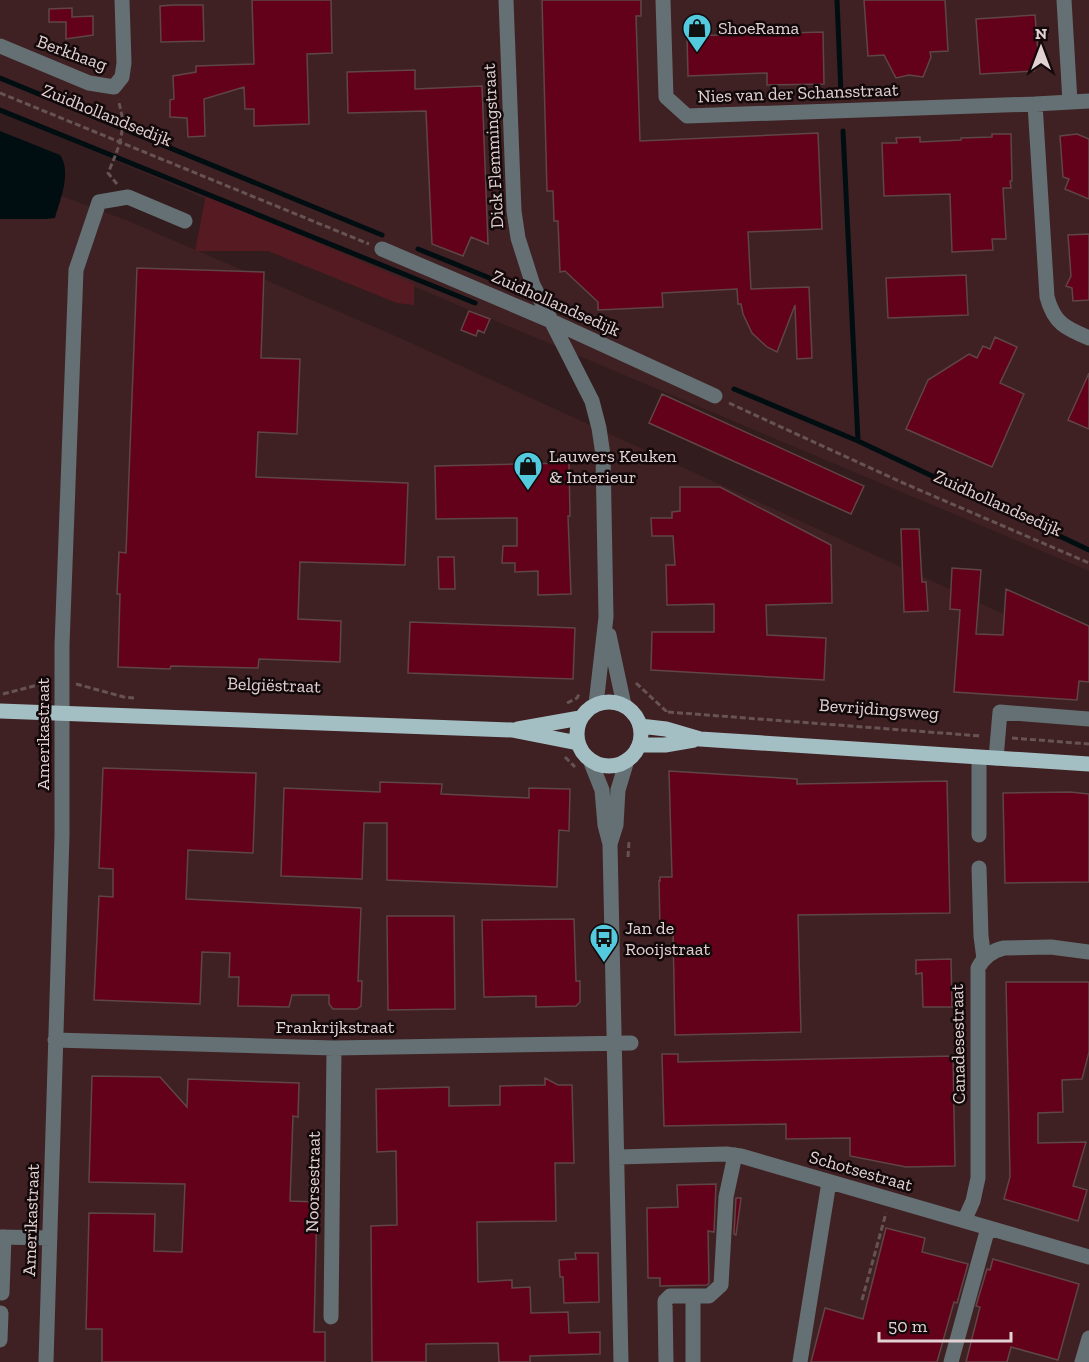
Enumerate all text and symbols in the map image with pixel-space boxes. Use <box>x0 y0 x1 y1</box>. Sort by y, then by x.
shop icon: ShoeRama <box>681 12 713 54</box>
place label: ShoeRama <box>718 17 799 39</box>
north arrow <box>1011 18 1071 78</box>
text: N <box>1035 24 1047 43</box>
street label: Berkhaag <box>34 30 110 76</box>
street label: Dick Flemmingstraat <box>478 63 508 229</box>
street label: Nies van der Schansstraat <box>697 78 899 108</box>
street label: Zuidhollandsedijk <box>39 79 176 151</box>
street label: Zuidhollandsedijk <box>488 265 624 341</box>
place label: Lauwers Keuken & Interieur <box>549 445 677 488</box>
shop icon: Lauwers Keuken & Interieur <box>512 450 544 492</box>
street label: Zuidhollandsedijk <box>930 465 1066 541</box>
street label: Belgiëstraat <box>227 672 322 698</box>
street label: Amerikastraat <box>32 677 54 790</box>
street label: Bevrijdingsweg <box>818 694 940 724</box>
place label: Jan de Rooijstraat <box>625 917 710 960</box>
bus stop icon: Jan de Rooijstraat <box>588 922 620 964</box>
street label: Canadesestraat <box>946 983 970 1104</box>
street label: Frankrijkstraat <box>276 1016 395 1038</box>
street label: Noorsestraat <box>301 1131 325 1233</box>
street label: Schotsestraat <box>807 1146 915 1196</box>
street label: Amerikastraat <box>18 1163 44 1277</box>
scale bar <box>879 1305 1011 1343</box>
text: 50 m <box>888 1315 928 1337</box>

